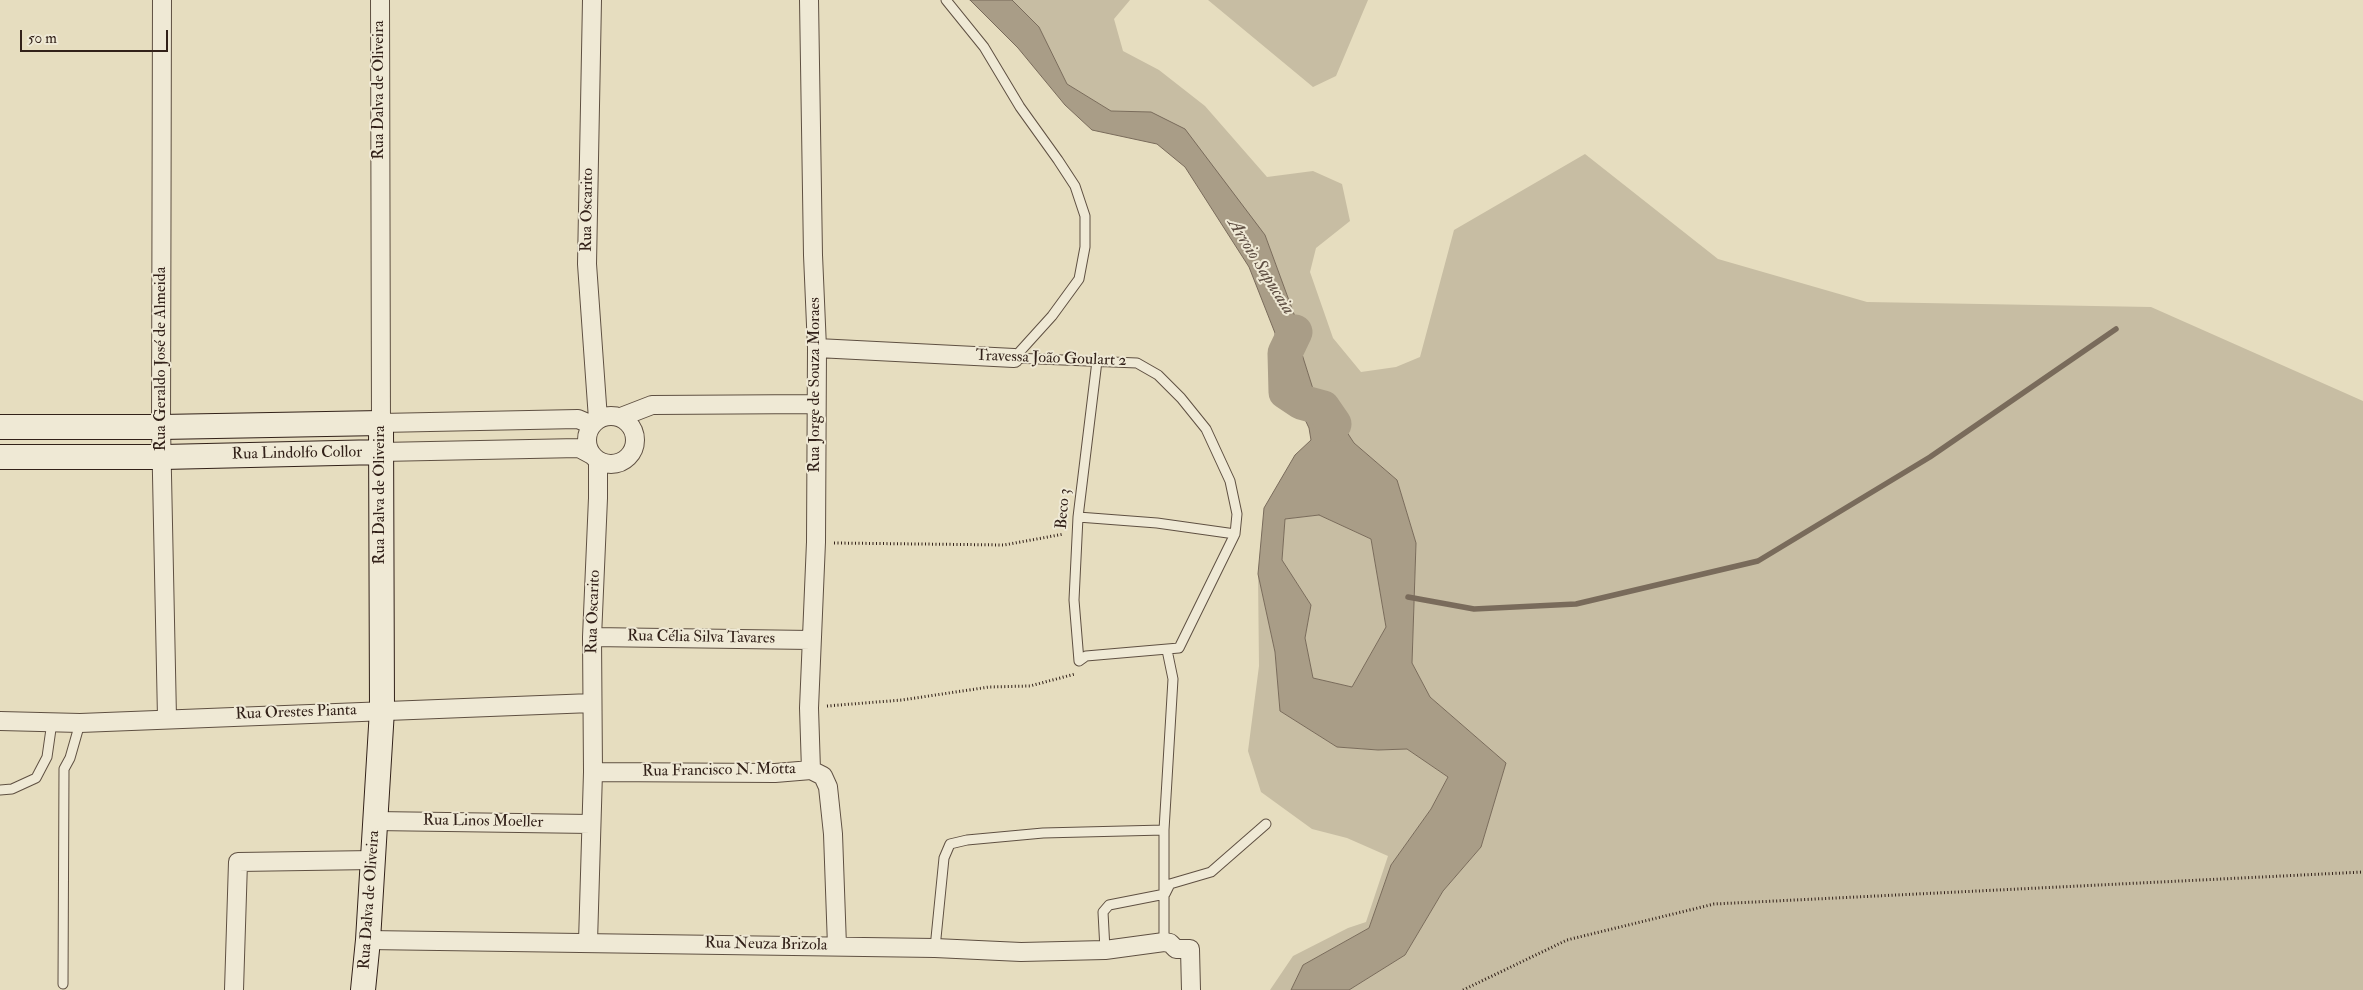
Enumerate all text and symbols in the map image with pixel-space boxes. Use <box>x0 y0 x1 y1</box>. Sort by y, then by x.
scale bar <box>22 20 170 52</box>
street label: Rua Dalva de Oliveira <box>370 20 390 160</box>
text: 50 m <box>28 29 57 48</box>
street label: Rua Oscarito <box>578 168 598 252</box>
water label: Arroio Sapucaia <box>1222 215 1298 319</box>
street label: Rua Geraldo José de Almeida <box>152 267 172 451</box>
street label: Rua Jorge de Souza Moraes <box>806 297 826 473</box>
street label: Travessa João Goulart 2 <box>975 347 1127 371</box>
street label: Rua Dalva de Oliveira <box>371 425 391 565</box>
street label: Rua Lindolfo Collor <box>232 443 362 465</box>
street label: Beco 3 <box>1053 488 1075 530</box>
street label: Rua Oscarito <box>583 570 605 654</box>
street label: Rua Célia Silva Tavares <box>627 627 775 649</box>
street label: Rua Orestes Pianta <box>235 701 357 725</box>
street label: Rua Francisco N. Motta <box>642 760 796 782</box>
street label: Rua Linos Moeller <box>423 811 543 833</box>
street label: Rua Dalva de Oliveira <box>356 830 384 970</box>
street label: Rua Neuza Brizola <box>704 934 828 956</box>

